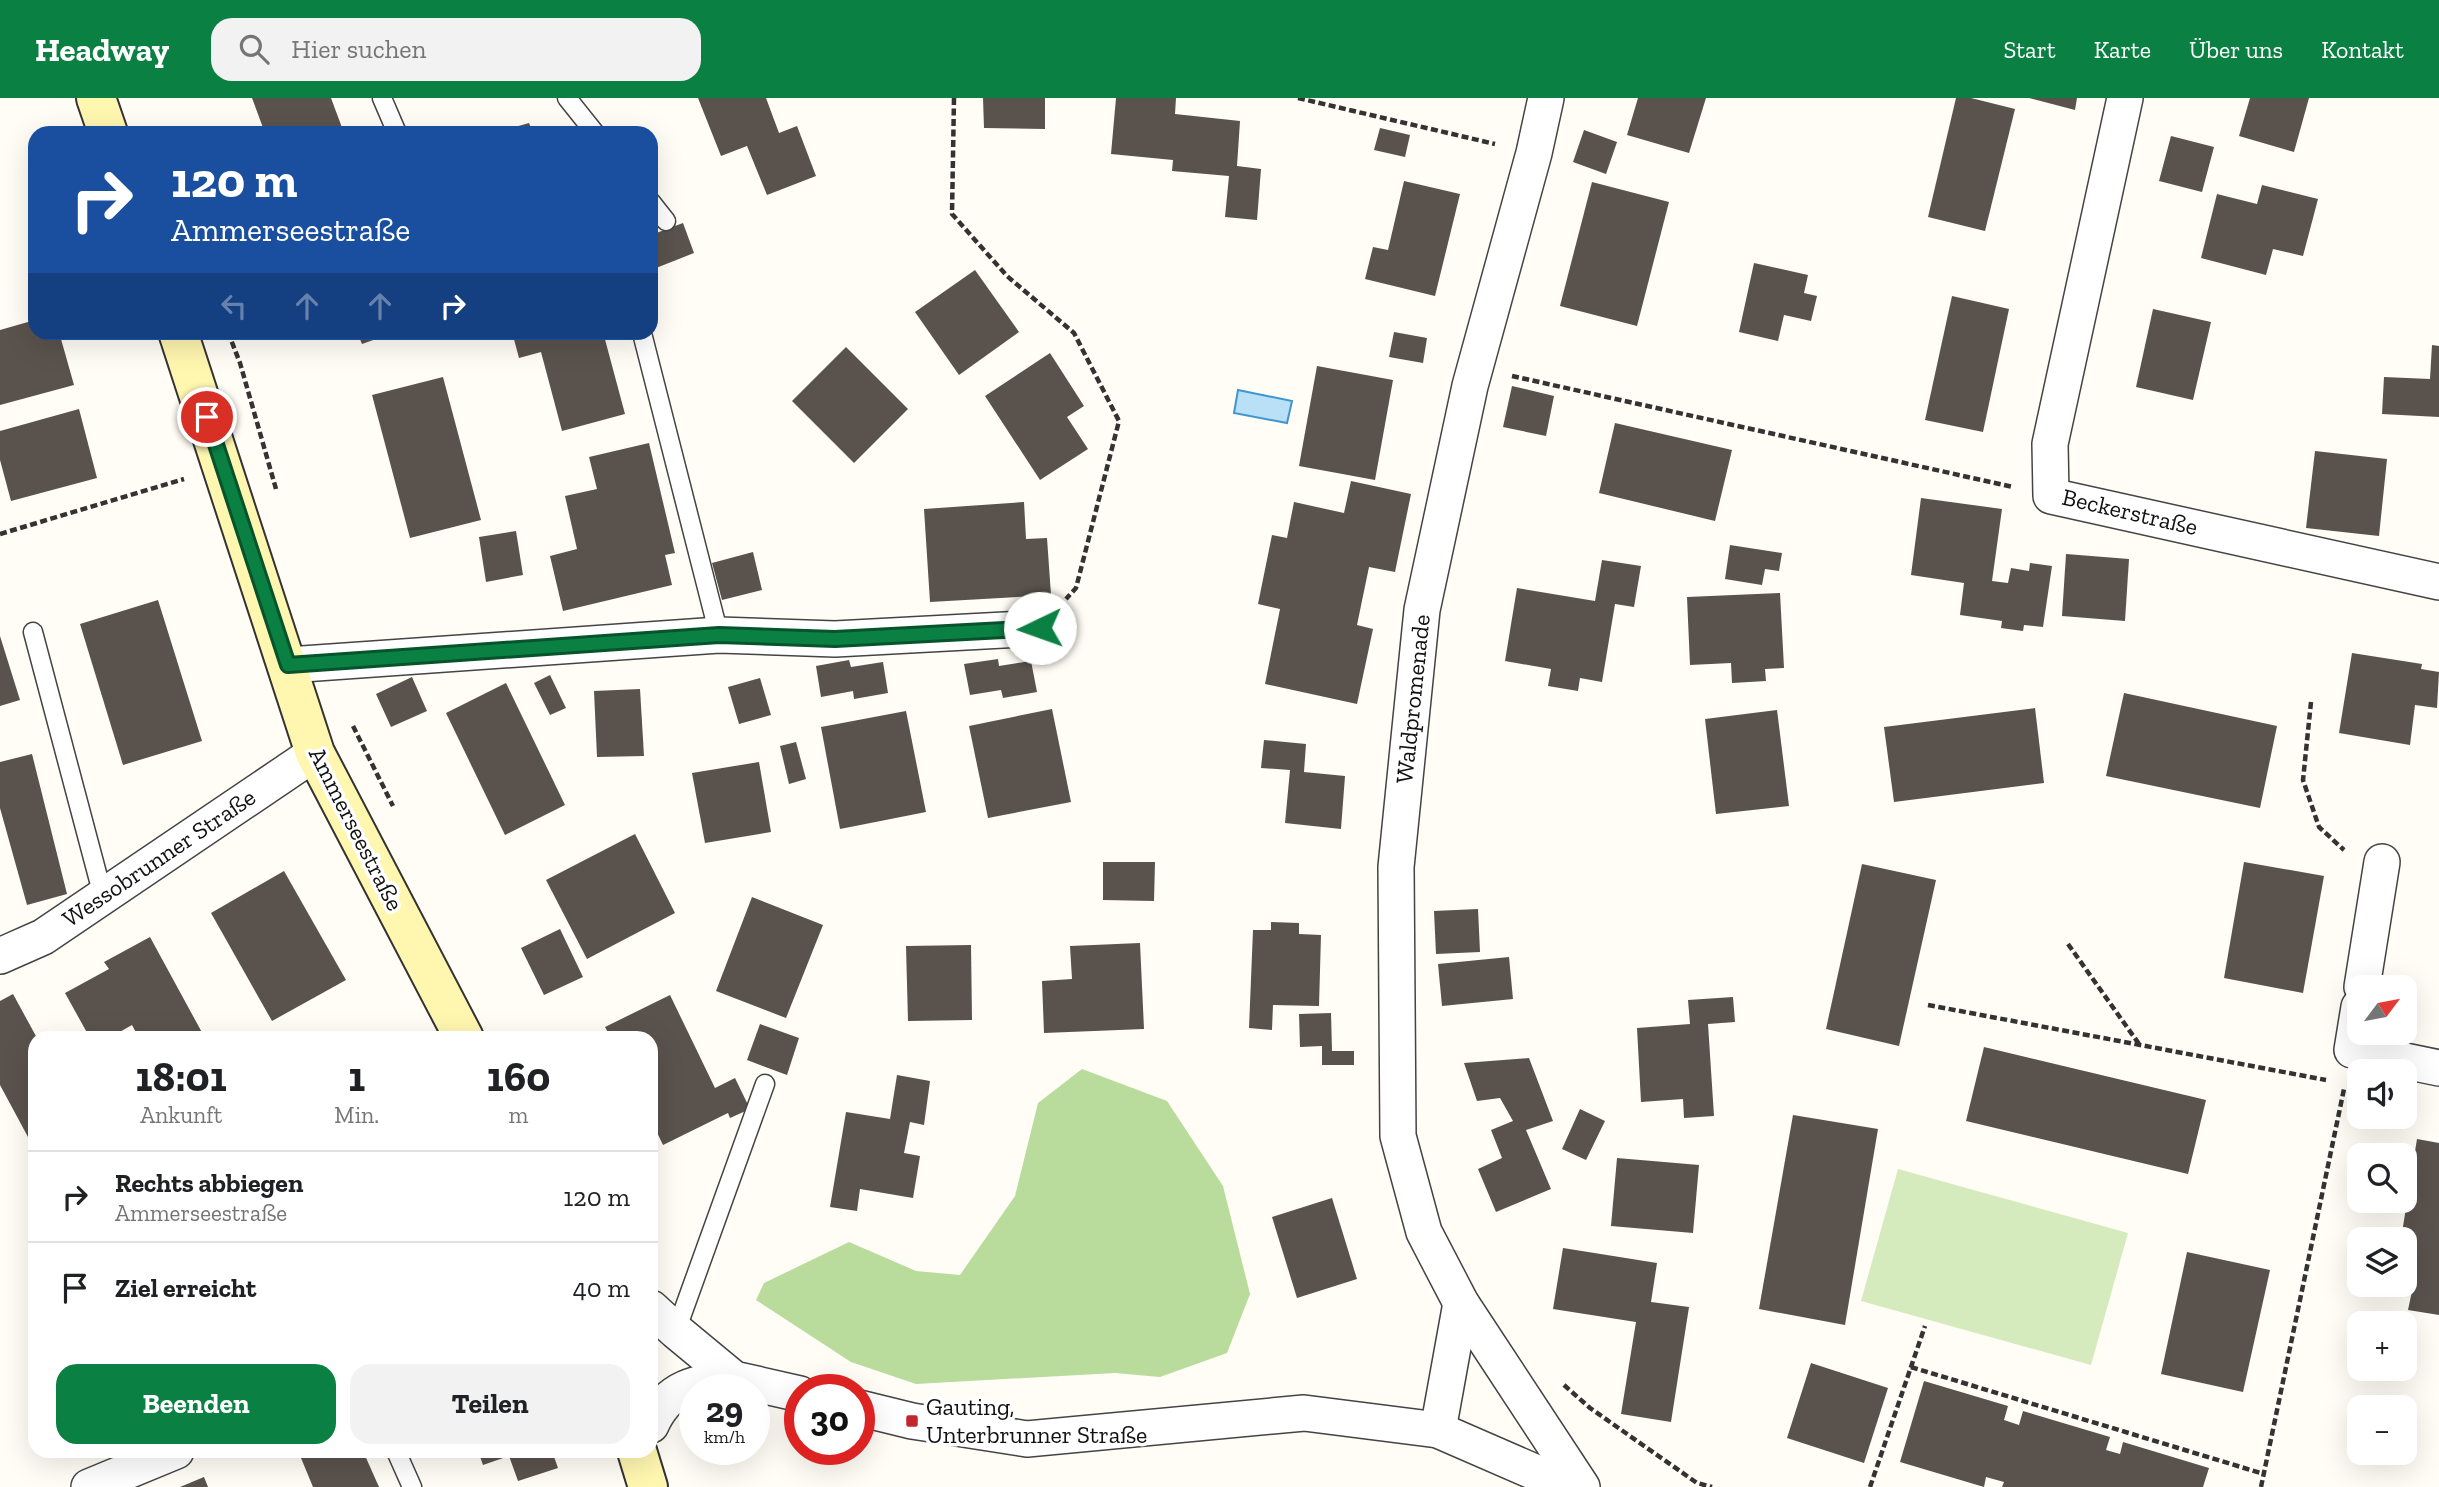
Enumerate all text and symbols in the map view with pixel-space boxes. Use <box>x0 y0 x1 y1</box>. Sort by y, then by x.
search box <box>211 18 701 81</box>
text: Headway <box>35 30 169 69</box>
icon: search <box>235 30 273 68</box>
text: Hier suchen <box>291 33 426 65</box>
text: Start <box>2003 35 2056 64</box>
text: Karte <box>2094 35 2151 64</box>
text: Über uns <box>2189 35 2283 64</box>
text: Kontakt <box>2321 35 2404 64</box>
text: 120 m <box>171 151 297 210</box>
icon: right <box>56 154 147 245</box>
text: Ammerseestraße <box>171 211 410 249</box>
icon: left <box>215 287 253 325</box>
icon: ahead <box>288 287 326 325</box>
icon: ahead <box>361 287 399 325</box>
icon: right <box>434 287 472 325</box>
pin <box>177 387 237 447</box>
icon: arrive <box>188 398 226 436</box>
street label: Beckerstraße <box>2059 482 2201 541</box>
position arrow <box>1003 591 1077 665</box>
street label: Waldpromenade <box>1389 613 1436 785</box>
street label: Ammerseestraße <box>303 742 410 915</box>
street label: Wessobrunner Straße <box>57 782 261 933</box>
north arrow <box>2347 975 2417 1045</box>
map controls <box>2347 975 2417 1465</box>
text: 18:01 <box>136 1051 227 1102</box>
text: 1 <box>348 1051 365 1102</box>
text: 160 <box>487 1051 550 1102</box>
button: sound <box>2347 1059 2417 1129</box>
text: Ankunft <box>140 1101 222 1129</box>
text: Min. <box>334 1101 379 1129</box>
text: m <box>509 1101 528 1129</box>
button: search <box>2347 1143 2417 1213</box>
text: Rechts abbiegen <box>115 1167 303 1199</box>
icon: right <box>56 1178 94 1216</box>
text: 120 m <box>563 1181 630 1213</box>
text: Ammerseestraße <box>115 1199 287 1227</box>
button: layers <box>2347 1227 2417 1297</box>
icon: arrive <box>56 1269 94 1307</box>
text: Ziel erreicht <box>115 1272 256 1304</box>
text: 40 m <box>573 1272 630 1304</box>
button: + <box>2347 1311 2417 1381</box>
button: Beenden <box>56 1364 336 1444</box>
button: Teilen <box>350 1364 630 1444</box>
speed limit sign: 30 <box>784 1374 875 1465</box>
text: 29 <box>706 1389 743 1431</box>
place label: Gauting, Unterbrunner Straße <box>926 1392 1147 1449</box>
button: − <box>2347 1395 2417 1465</box>
marker: Gauting, Unterbrunner Straße <box>904 1413 920 1429</box>
text: km/h <box>704 1426 745 1448</box>

